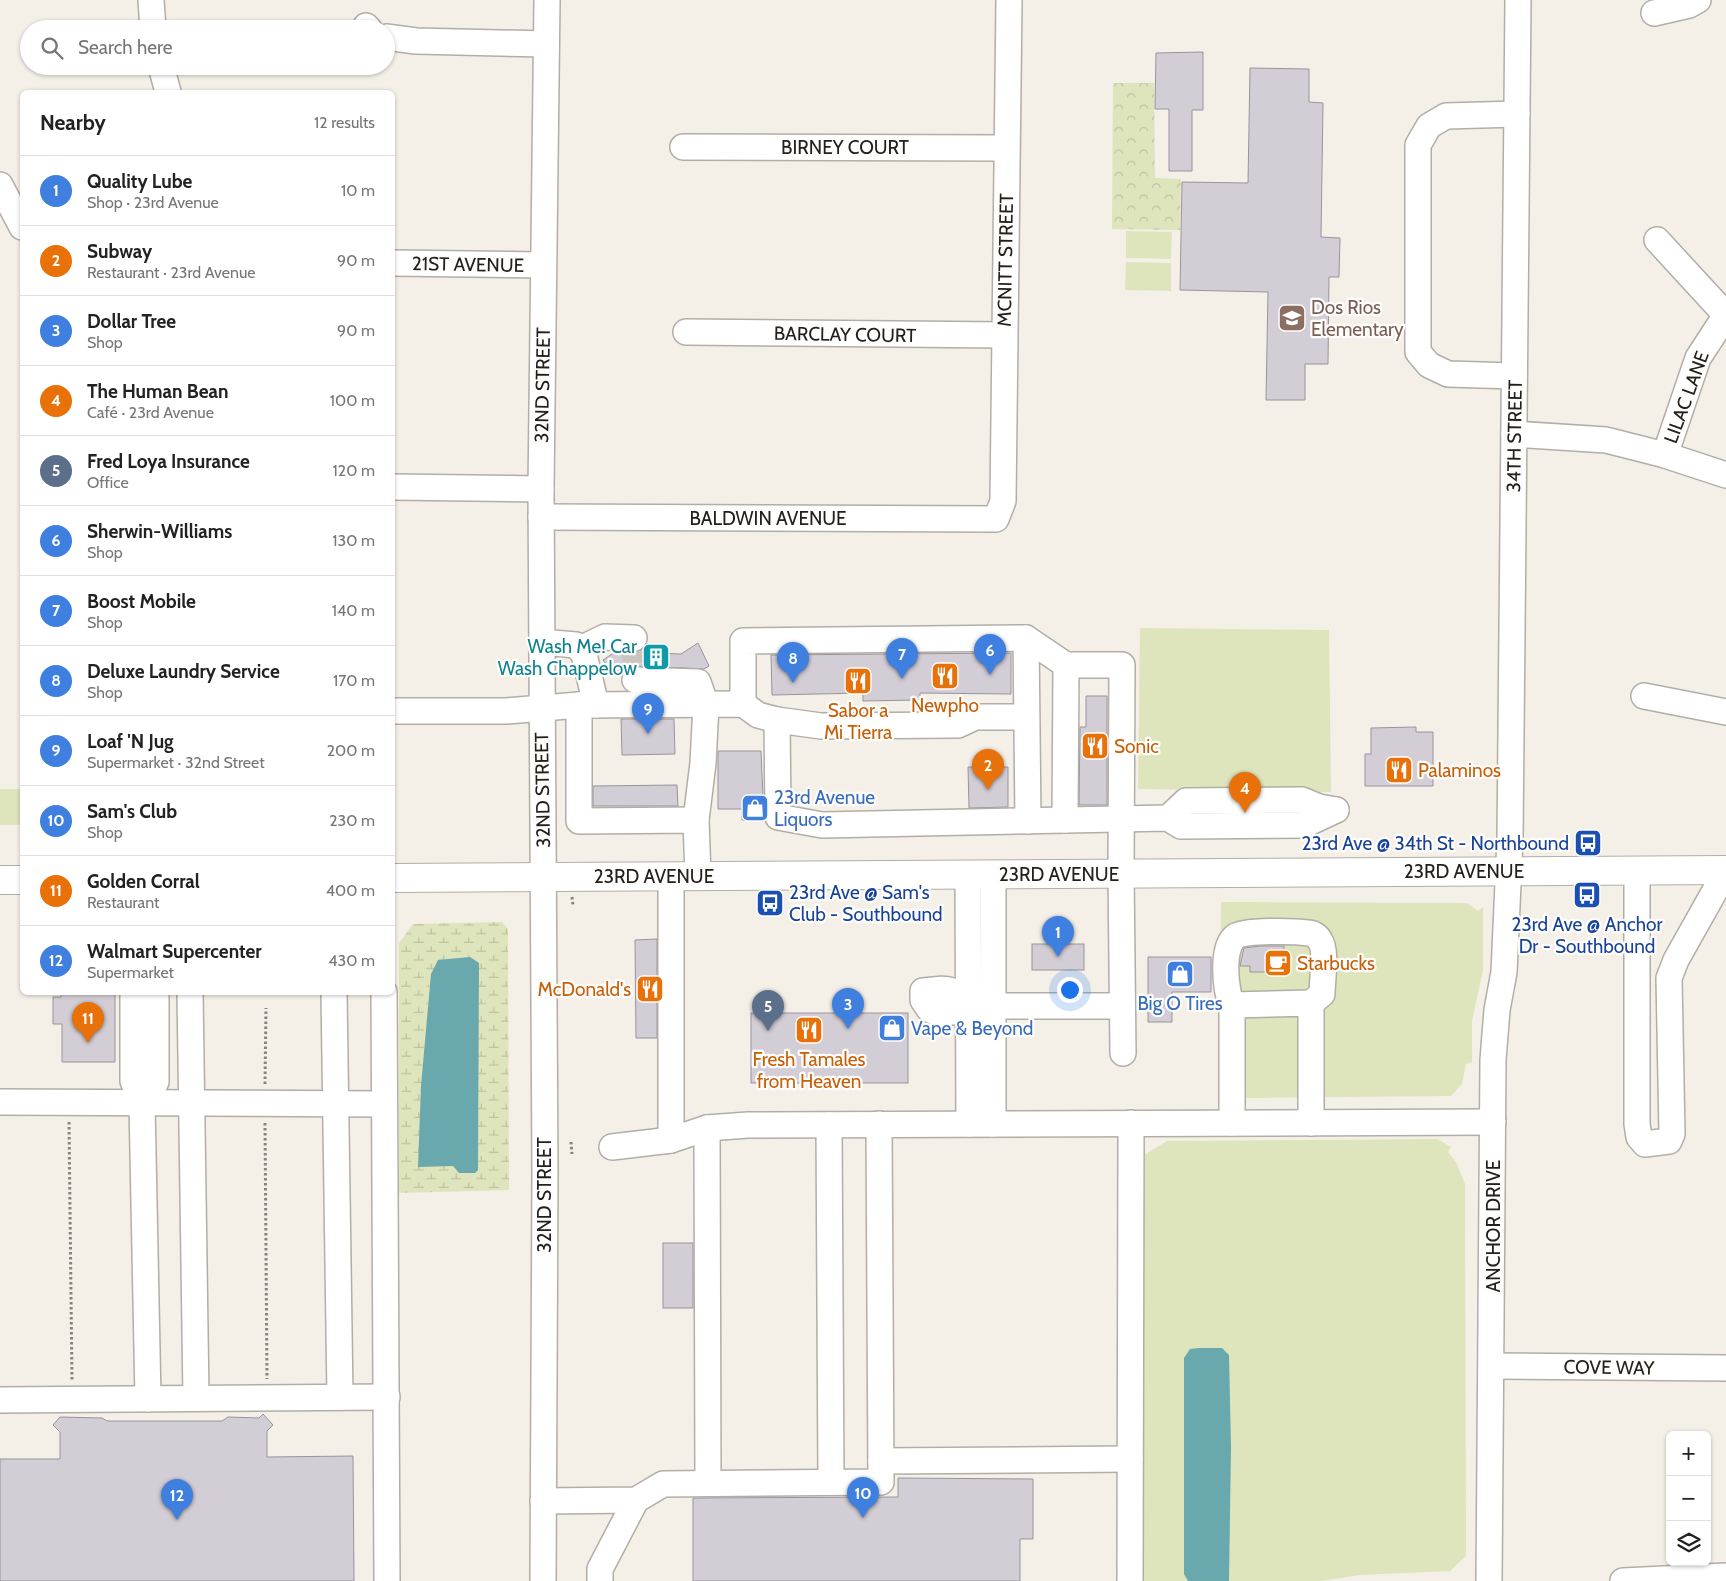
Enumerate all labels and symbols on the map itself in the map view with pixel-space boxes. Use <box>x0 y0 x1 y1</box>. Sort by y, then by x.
street label: BIRNEY COURT <box>781 136 909 159</box>
street label: MCNITT STREET <box>993 193 1018 327</box>
street label: 21ST AVENUE <box>412 252 524 277</box>
place label: Dos Rios Elementary <box>1311 296 1404 341</box>
school or university icon: Dos Rios Elementary <box>1277 303 1307 333</box>
street label: BARCLAY COURT <box>774 322 916 347</box>
street label: 32ND STREET <box>530 327 555 443</box>
street label: LILAC LANE <box>1659 348 1714 446</box>
street label: 34TH STREET <box>1502 380 1527 493</box>
street label: BALDWIN AVENUE <box>689 507 847 530</box>
pin: 6 <box>974 634 1006 675</box>
place label: Wash Me! Car Wash Chappelow <box>498 635 637 680</box>
pin: 7 <box>886 638 918 679</box>
building icon: Wash Me! Car Wash Chappelow <box>641 642 671 672</box>
pin: 8 <box>777 642 809 683</box>
restaurant icon: Newpho <box>930 661 960 691</box>
restaurant icon: Sabor a Mi Tierra <box>843 666 873 696</box>
pin: 9 <box>632 693 664 734</box>
place label: Newpho <box>911 694 979 717</box>
place label: Sabor a Mi Tierra <box>824 699 892 744</box>
restaurant icon: Sonic <box>1080 731 1110 761</box>
street label: 32ND STREET <box>530 732 555 848</box>
place label: Sonic <box>1114 735 1159 758</box>
pin: 2 <box>972 749 1004 790</box>
restaurant icon: Palaminos <box>1384 755 1414 785</box>
place label: Palaminos <box>1418 759 1501 782</box>
pin: 4 <box>1229 772 1261 813</box>
place label: 23rd Avenue Liquors <box>774 786 875 831</box>
shop icon: 23rd Avenue Liquors <box>740 793 770 823</box>
bus stop icon: 23rd Ave @ 34th St - Northbound <box>1573 828 1603 858</box>
place label: 23rd Ave @ 34th St - Northbound <box>1301 832 1569 855</box>
street label: 23RD AVENUE <box>1404 860 1524 883</box>
street label: 23RD AVENUE <box>999 863 1119 886</box>
street label: 23RD AVENUE <box>594 865 714 888</box>
bus stop icon: 23rd Ave @ Anchor Dr - Southbound <box>1572 880 1602 910</box>
place label: 23rd Ave @ Sam's Club - Southbound <box>789 881 943 926</box>
bus stop icon: 23rd Ave @ Sam's Club - Southbound <box>755 888 785 918</box>
place label: 23rd Ave @ Anchor Dr - Southbound <box>1512 913 1662 958</box>
pin: 1 <box>1042 916 1074 957</box>
cafe icon: Starbucks <box>1263 948 1293 978</box>
place label: Starbucks <box>1297 952 1375 975</box>
shop icon: Big O Tires <box>1165 959 1195 989</box>
restaurant icon: McDonald's <box>635 974 665 1004</box>
your location <box>1057 977 1083 1003</box>
place label: McDonald's <box>538 978 631 1001</box>
pin: 3 <box>832 988 864 1029</box>
pin: 5 <box>752 990 784 1031</box>
place label: Big O Tires <box>1137 992 1223 1015</box>
pin: 11 <box>72 1002 104 1043</box>
shop icon: Vape & Beyond <box>877 1013 907 1043</box>
restaurant icon: Fresh Tamales from Heaven <box>794 1015 824 1045</box>
place label: Vape & Beyond <box>911 1017 1033 1040</box>
place label: Fresh Tamales from Heaven <box>753 1048 866 1093</box>
street label: 32ND STREET <box>533 1137 556 1253</box>
street label: ANCHOR DRIVE <box>1482 1160 1505 1292</box>
street label: COVE WAY <box>1563 1355 1655 1380</box>
pin: 10 <box>847 1477 879 1518</box>
pin: 12 <box>161 1479 193 1520</box>

